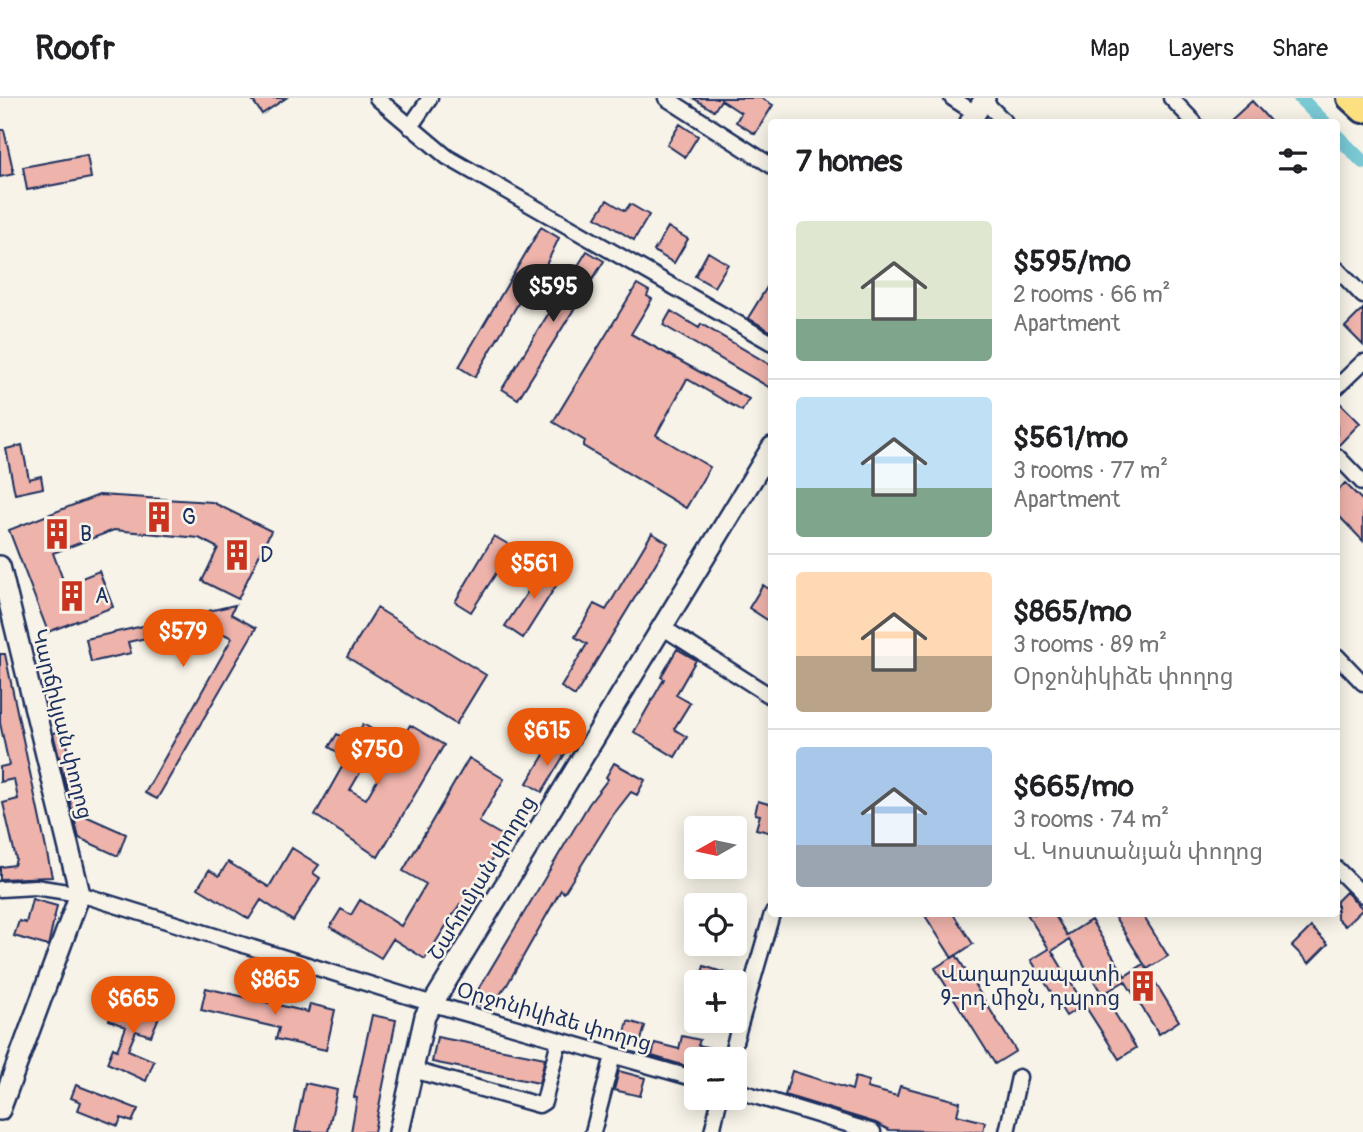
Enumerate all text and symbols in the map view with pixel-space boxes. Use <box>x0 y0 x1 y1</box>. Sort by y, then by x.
text: Roofr <box>35 28 115 69</box>
text: Map <box>1090 34 1130 63</box>
text: Layers <box>1168 34 1234 63</box>
text: Share <box>1272 34 1328 63</box>
icon: filters <box>1274 142 1312 180</box>
text: 7 homes <box>796 143 903 180</box>
text: $595/mo <box>1013 243 1131 280</box>
icon: home <box>852 249 936 333</box>
pin: $595 <box>512 264 594 324</box>
text: $595 <box>528 272 578 301</box>
text: 2 rooms · 66 m² <box>1013 280 1170 309</box>
text: Apartment <box>1013 309 1120 338</box>
text: $561/mo <box>1013 419 1128 456</box>
icon: home <box>852 425 936 509</box>
text: 3 rooms · 77 m² <box>1013 456 1168 485</box>
text: Apartment <box>1013 485 1120 514</box>
building icon: G <box>142 500 176 534</box>
place label: G <box>182 504 196 531</box>
building icon: B <box>40 517 74 551</box>
place label: B <box>80 521 92 548</box>
building icon: D <box>220 538 254 572</box>
place label: D <box>260 542 273 569</box>
pin: $561 <box>493 542 575 601</box>
text: $561 <box>510 549 558 578</box>
building icon: A <box>55 579 89 613</box>
place label: A <box>95 583 109 610</box>
text: $865/mo <box>1013 593 1132 630</box>
icon: home <box>852 600 936 684</box>
pin: $579 <box>142 610 224 669</box>
text: $579 <box>159 617 207 646</box>
street label: Կարճիկյան փողոց <box>25 626 99 822</box>
text: 3 rooms · 89 m² <box>1013 630 1167 659</box>
text: Օրջոնիկիձե փողոց <box>1013 662 1234 691</box>
pin: $615 <box>506 708 588 768</box>
text: $615 <box>523 716 571 745</box>
pin: $750 <box>336 728 418 787</box>
text: $750 <box>351 735 403 764</box>
text: $665/mo <box>1013 768 1134 805</box>
icon: home <box>852 775 936 859</box>
street label: Շահումյան փողոց <box>422 791 542 965</box>
text: 3 rooms · 74 m² <box>1013 805 1169 834</box>
north arrow <box>684 816 747 878</box>
map controls <box>684 816 747 1110</box>
text: Վ. Կոստանյան փողոց <box>1013 837 1263 866</box>
button: locate <box>684 893 747 956</box>
pin: $865 <box>234 958 316 1017</box>
place label: Վաղարշապատի 9-րդ միջն, դպրոց <box>940 961 1120 1012</box>
text: $865 <box>250 965 300 994</box>
building icon: Վաղարշապատի 9-րդ միջն, դպրոց <box>1126 969 1160 1003</box>
button: + <box>684 970 747 1033</box>
pin: $665 <box>92 976 174 1036</box>
street label: Օրջոնիկիձե փողոց <box>453 976 655 1058</box>
text: $665 <box>107 984 159 1013</box>
button: − <box>684 1047 747 1110</box>

